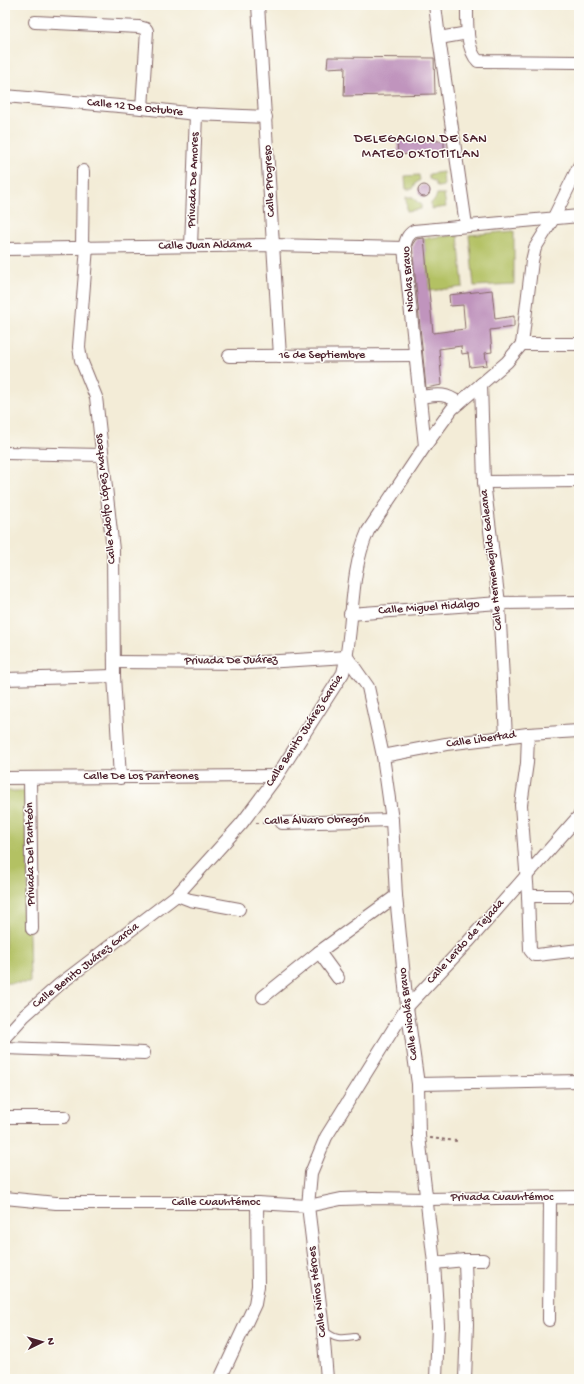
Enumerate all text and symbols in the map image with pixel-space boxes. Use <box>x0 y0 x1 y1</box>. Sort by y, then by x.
street label: Calle 12 De Octubre <box>86 96 185 120</box>
street label: Privada De Amores <box>185 131 203 229</box>
district label: DELEGACION DE SAN MATEO OXTOTITLAN <box>353 132 488 162</box>
street label: Calle Progreso <box>261 144 279 218</box>
street label: Calle Juan Aldama <box>158 238 252 254</box>
street label: Nicolas Bravo <box>400 246 418 312</box>
street label: 16 de Septiembre <box>278 349 366 363</box>
street label: Calle Adolfo López Mateos <box>92 433 120 565</box>
street label: Calle Hermenegildo Galeana <box>478 488 506 631</box>
street label: Calle Miguel Hidalgo <box>378 597 480 619</box>
street label: Privada De Juárez <box>183 653 278 669</box>
street label: Calle Benito Juárez Garcia <box>263 672 347 790</box>
street label: Calle Libertad <box>445 728 518 752</box>
street label: Calle De Los Panteones <box>84 770 199 784</box>
street label: Privada Del Panteón <box>23 802 39 907</box>
street label: Calle Álvaro Obregón <box>264 813 370 829</box>
street label: Calle Lerdo de Tejada <box>424 897 508 987</box>
street label: Calle Benito Juárez Garcia <box>30 920 142 1012</box>
street label: Calle Nicolás Bravo <box>396 967 422 1061</box>
street label: Privada Cuauhtémoc <box>450 1191 554 1205</box>
street label: Calle Cuauhtémoc <box>172 1196 261 1210</box>
street label: Calle Niños Héroes <box>305 1245 331 1338</box>
north arrow <box>22 1322 62 1362</box>
text: N <box>44 1337 56 1345</box>

